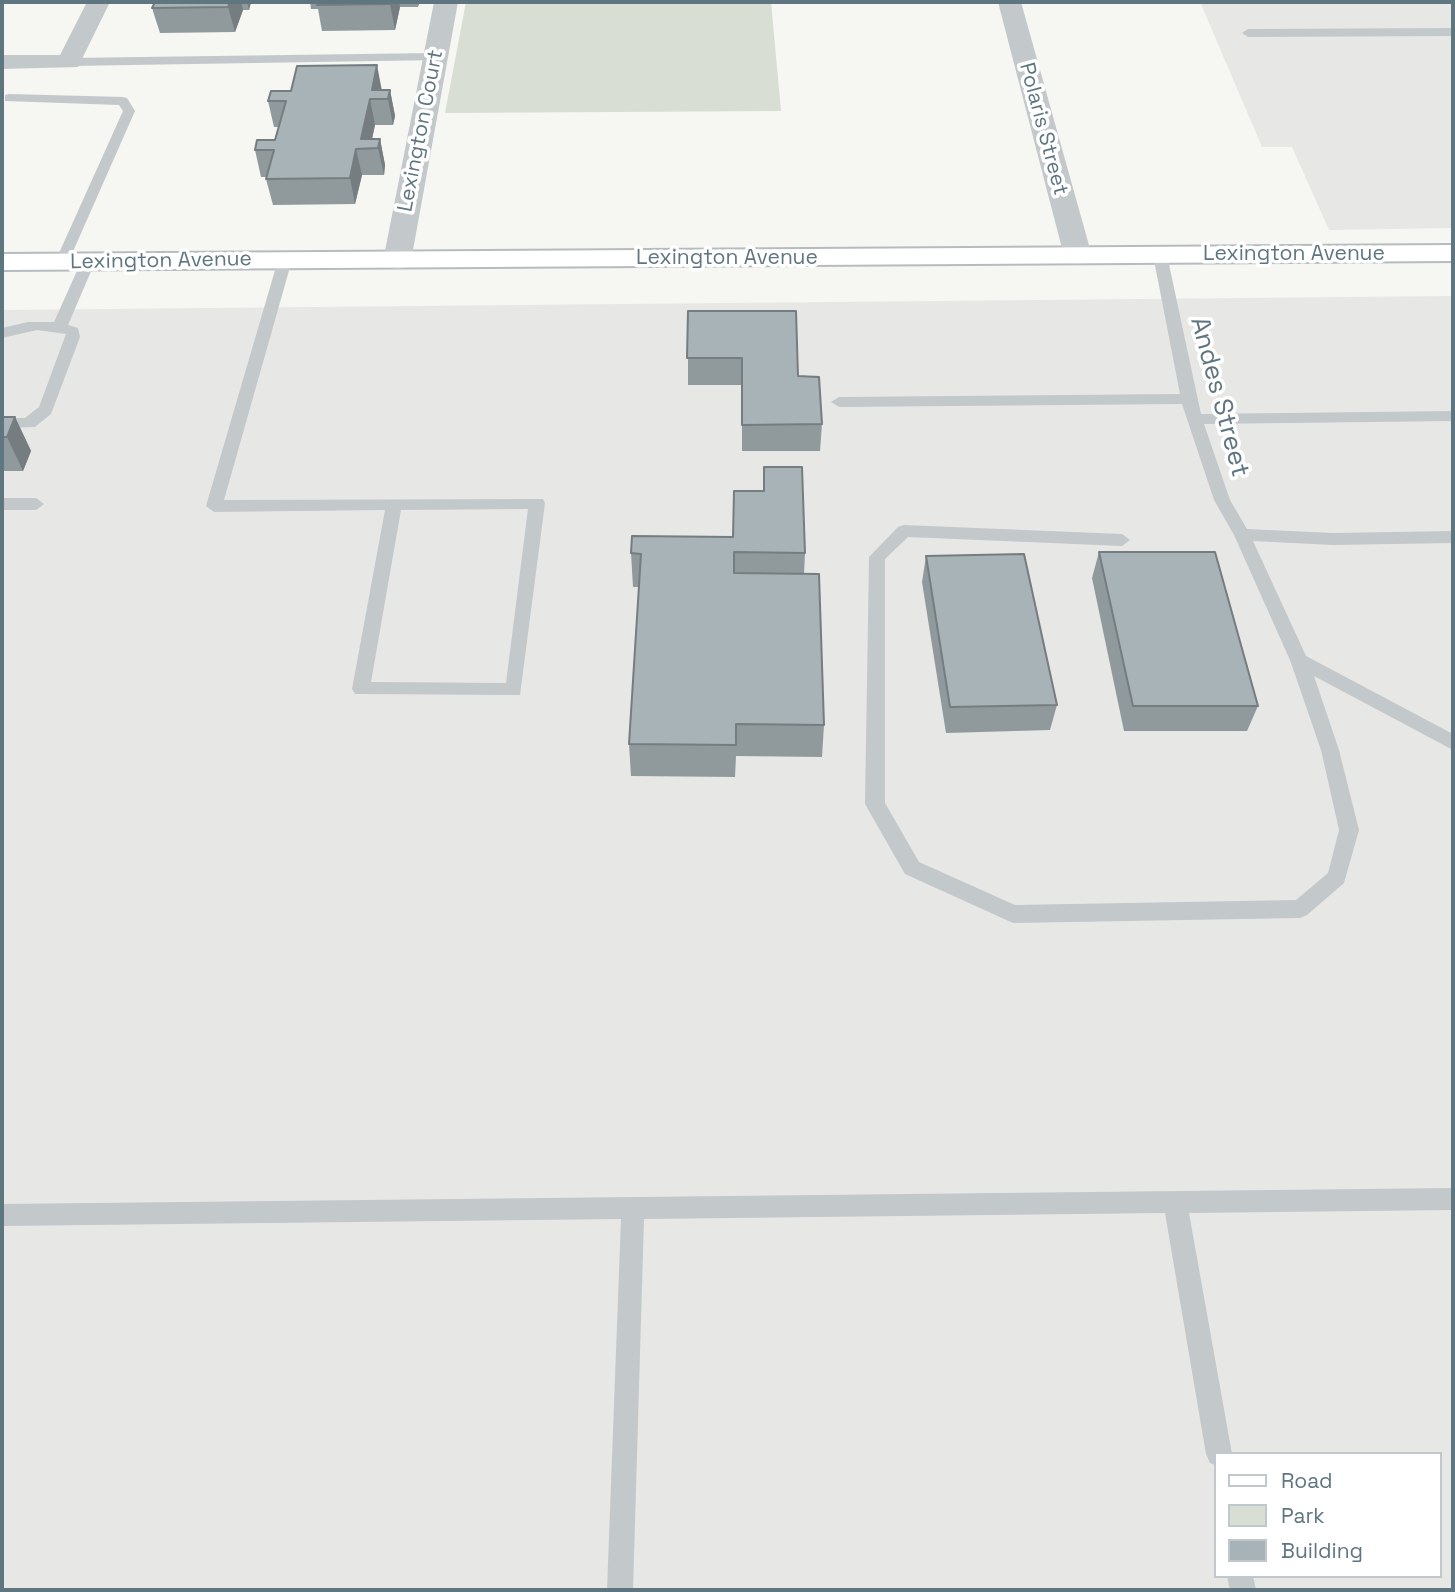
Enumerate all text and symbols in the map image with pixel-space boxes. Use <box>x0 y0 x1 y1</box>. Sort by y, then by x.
street label: Lexington Court <box>393 48 449 214</box>
street label: Polaris Street <box>1013 60 1073 198</box>
street label: Lexington Avenue <box>1203 241 1385 267</box>
street label: Lexington Avenue <box>636 245 818 271</box>
street label: Lexington Avenue <box>70 247 252 275</box>
street label: Andes Street <box>1183 314 1255 480</box>
legend <box>1214 1452 1441 1578</box>
text: Road <box>1281 1467 1333 1494</box>
text: Park <box>1281 1502 1325 1529</box>
text: Building <box>1281 1537 1363 1564</box>

